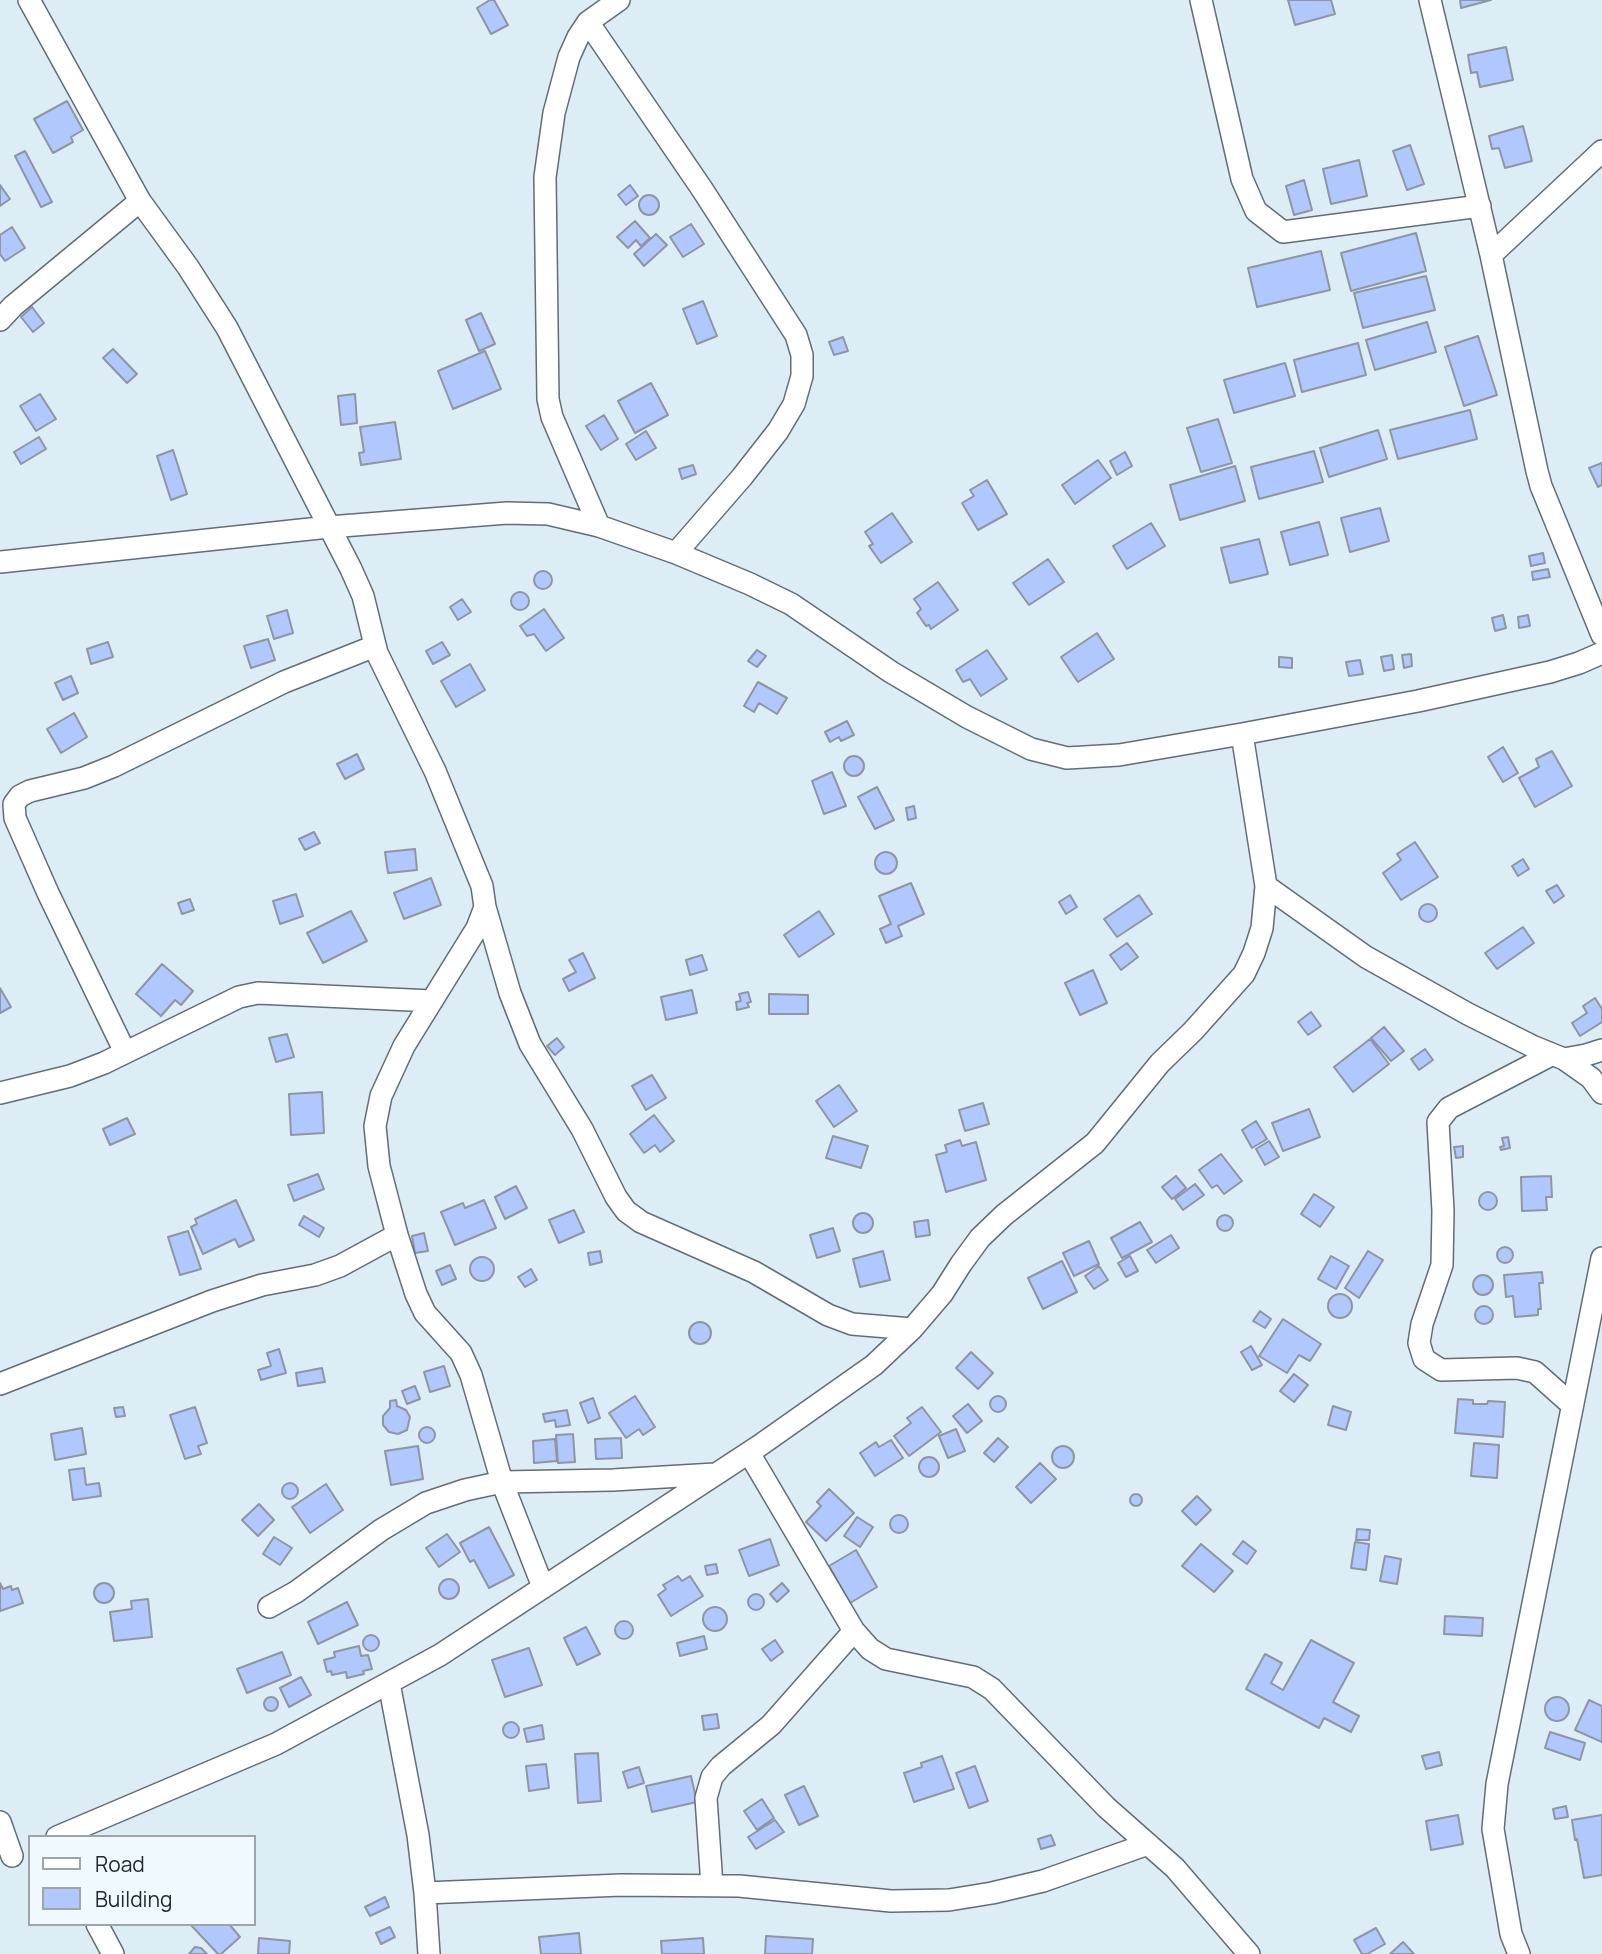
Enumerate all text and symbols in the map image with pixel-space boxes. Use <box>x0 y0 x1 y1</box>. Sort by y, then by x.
legend <box>28 1835 256 1926</box>
text: Road <box>95 1850 145 1878</box>
text: Building <box>95 1885 172 1913</box>

